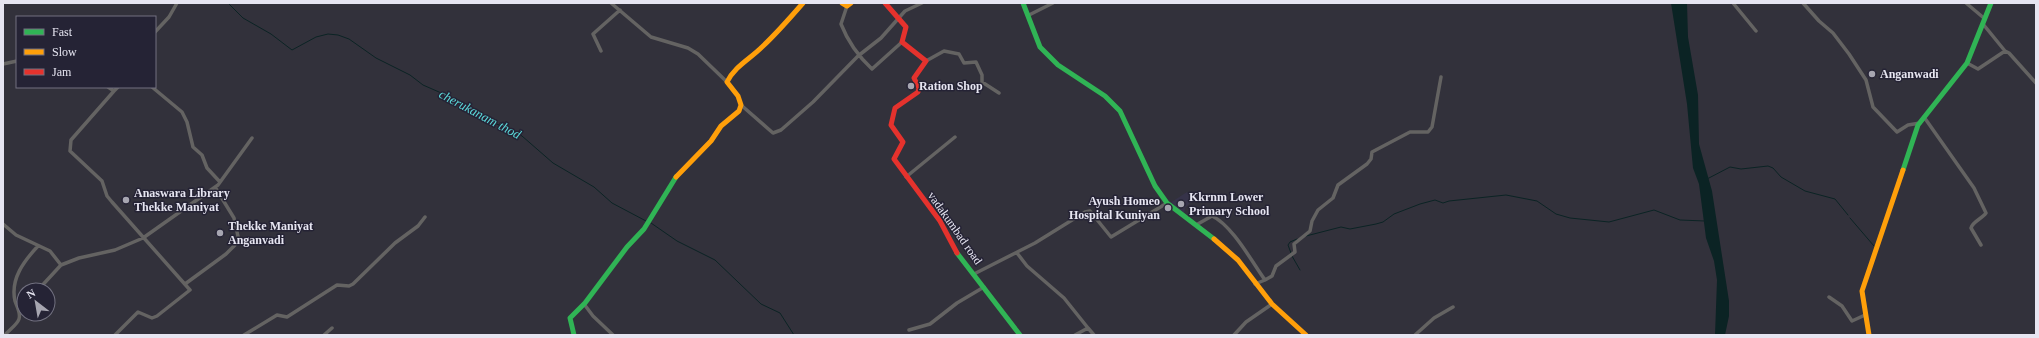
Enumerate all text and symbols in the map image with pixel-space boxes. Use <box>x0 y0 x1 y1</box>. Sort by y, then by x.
legend <box>16 16 156 88</box>
text: Fast <box>52 25 73 39</box>
text: Slow <box>52 45 77 59</box>
text: Jam <box>52 65 72 79</box>
place label: Anganwadi <box>1880 67 1939 81</box>
marker: Anganwadi <box>1867 69 1877 79</box>
place label: Ration Shop <box>919 79 983 93</box>
marker: Ration Shop <box>906 81 916 91</box>
water label: cherukanam thod <box>436 86 524 142</box>
place label: Anaswara Library Thekke Maniyat <box>134 186 230 214</box>
street label: vadakumbad road <box>925 189 985 267</box>
place label: Kkrnm Lower Primary School <box>1189 190 1270 218</box>
place label: Ayush Homeo Hospital Kuniyan <box>1069 194 1160 222</box>
marker: Anaswara Library Thekke Maniyat <box>121 195 131 205</box>
marker: Kkrnm Lower Primary School <box>1176 199 1186 209</box>
marker: Ayush Homeo Hospital Kuniyan <box>1163 203 1173 213</box>
place label: Thekke Maniyat Anganvadi <box>228 219 313 247</box>
marker: Thekke Maniyat Anganvadi <box>215 228 225 238</box>
north arrow <box>16 282 56 322</box>
text: N <box>24 286 37 301</box>

